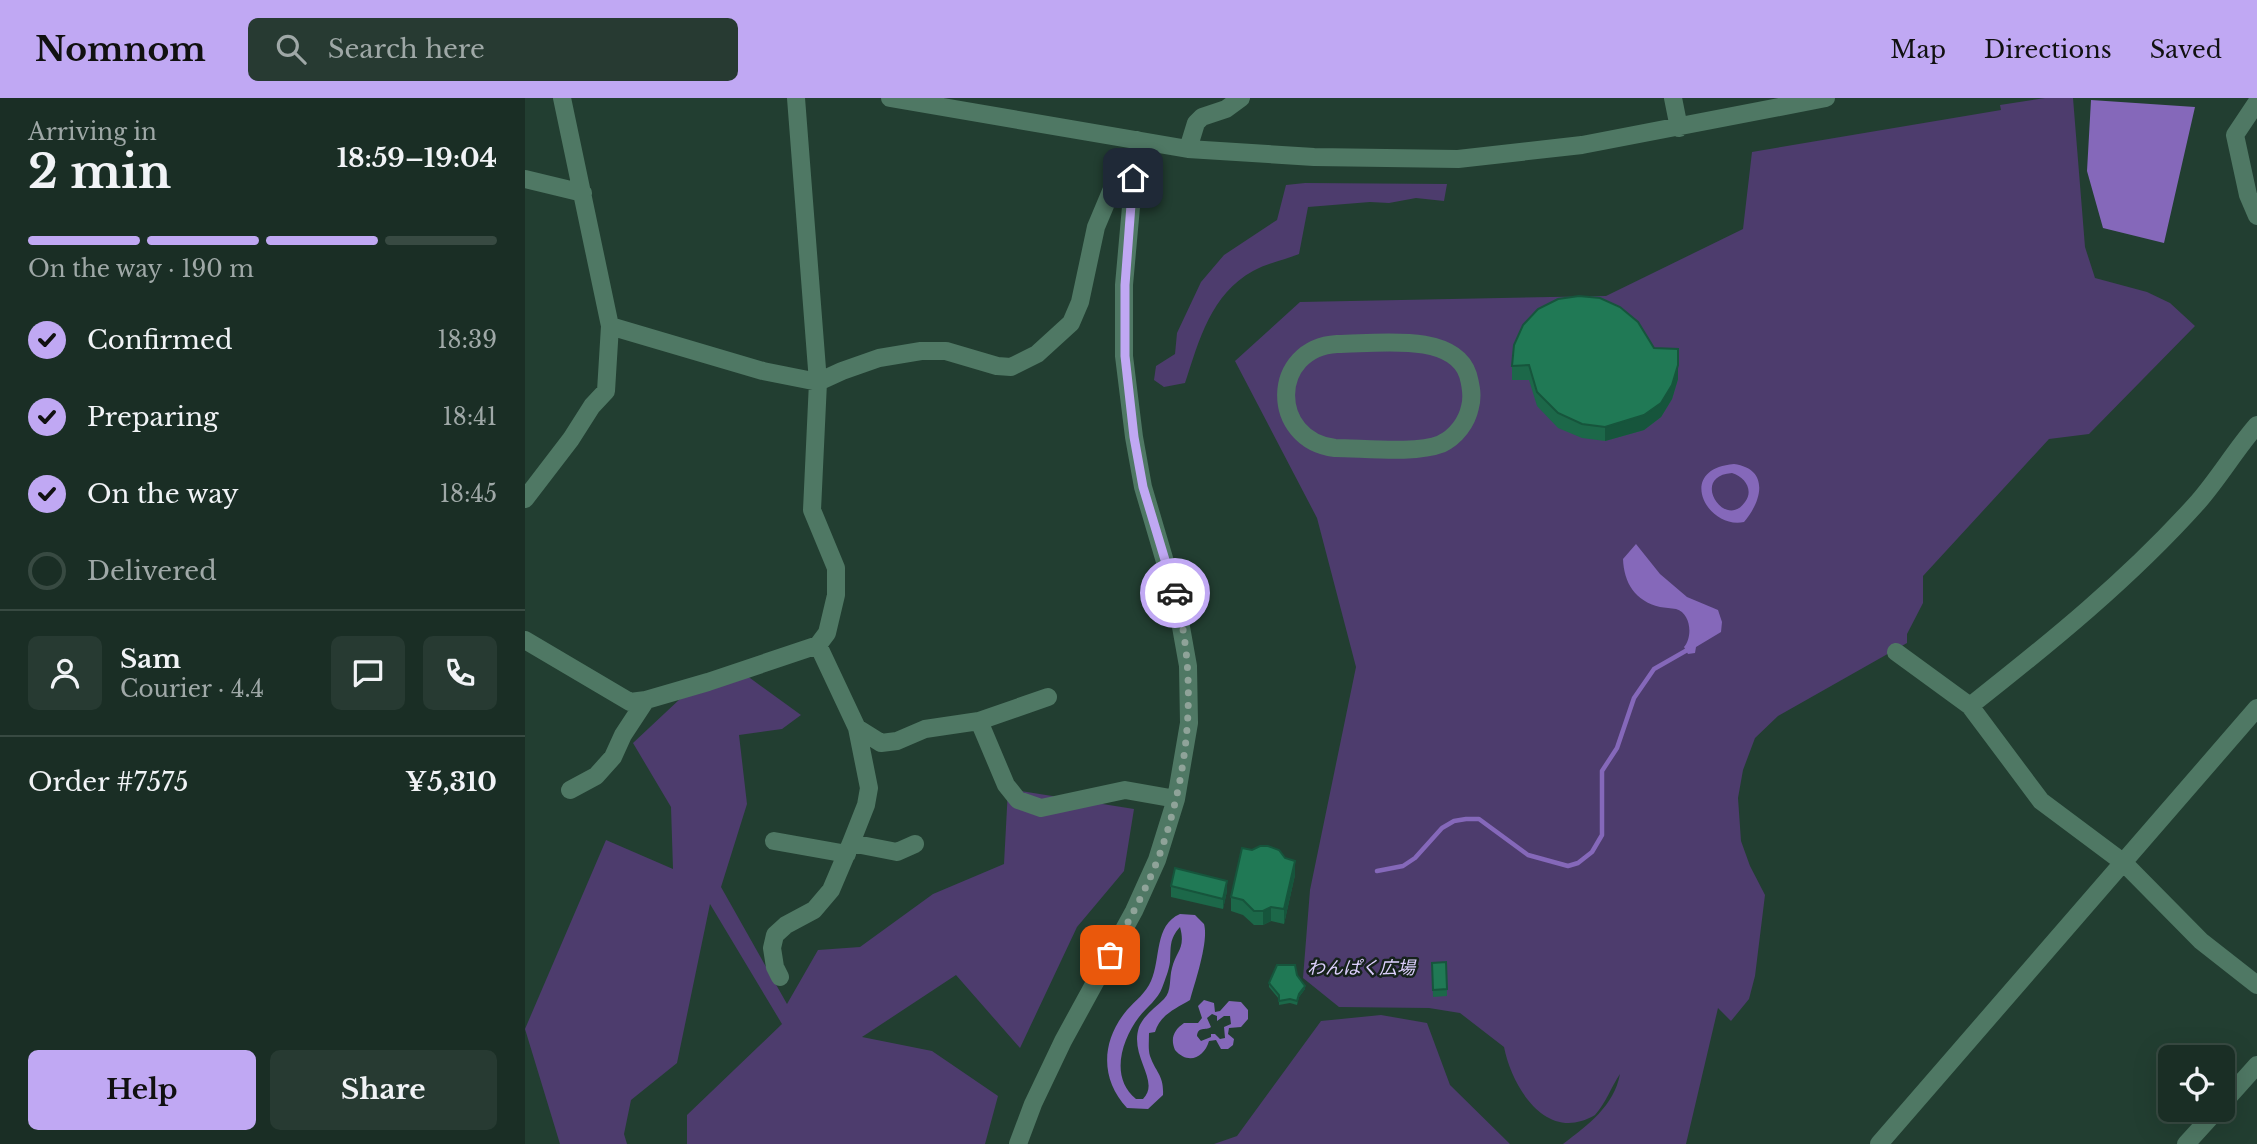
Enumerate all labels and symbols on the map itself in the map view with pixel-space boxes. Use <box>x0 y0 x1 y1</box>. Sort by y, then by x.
pin <box>1103 148 1163 208</box>
courier <box>1140 558 1210 628</box>
pin <box>1080 925 1140 985</box>
park label: わんぱく広場 <box>1307 957 1417 979</box>

